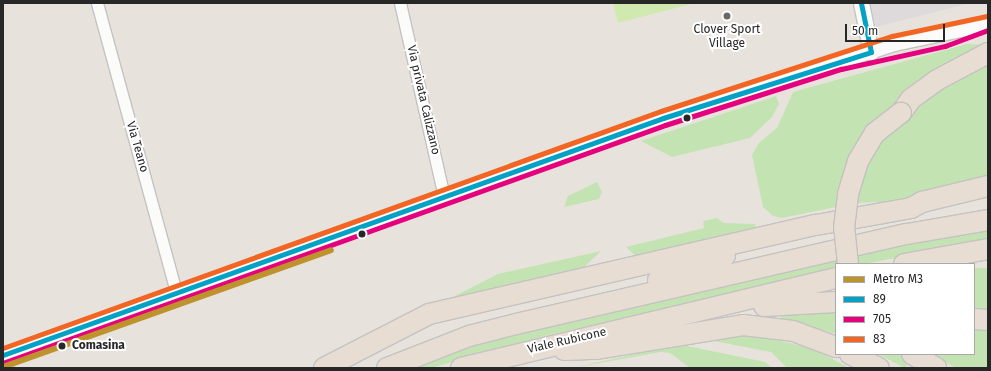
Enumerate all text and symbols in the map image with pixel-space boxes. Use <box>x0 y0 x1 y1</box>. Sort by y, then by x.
marker: Clover Sport Village <box>722 11 732 21</box>
scale bar <box>847 16 947 42</box>
place label: Clover Sport Village <box>694 23 760 51</box>
text: 50 m <box>852 24 878 38</box>
street label: Via privata Calizzano <box>403 44 443 156</box>
unlabelled marker <box>682 113 692 123</box>
street label: Via Teano <box>123 120 151 174</box>
unlabelled marker <box>357 229 367 239</box>
legend <box>835 263 975 355</box>
text: Metro M3 <box>873 272 923 286</box>
text: 89 <box>873 292 886 306</box>
text: 705 <box>873 312 891 326</box>
street label: Viale Rubicone <box>526 325 608 357</box>
text: 83 <box>873 332 886 346</box>
marker: Comasina <box>55 339 69 353</box>
place label: Comasina <box>72 339 125 353</box>

